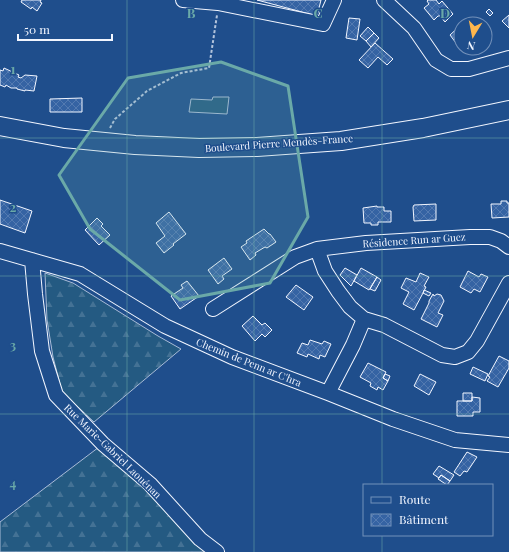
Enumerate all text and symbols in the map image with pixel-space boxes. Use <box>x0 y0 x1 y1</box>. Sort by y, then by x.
text: B <box>187 4 196 21</box>
text: C <box>313 4 323 21</box>
text: D <box>440 4 450 21</box>
scale bar <box>18 16 112 42</box>
north arrow <box>453 16 493 56</box>
text: 50 m <box>24 21 50 37</box>
text: N <box>466 38 476 54</box>
text: 1 <box>11 60 16 77</box>
street label: Boulevard Pierre Mendès-France <box>204 131 354 155</box>
text: 2 <box>10 198 17 215</box>
street label: Résidence Run ar Guez <box>362 229 466 251</box>
street label: Chemin de Penn ar C'hra <box>194 334 304 390</box>
text: 3 <box>10 336 16 353</box>
street label: Rue Marie-Gabriel Laouénan <box>61 401 165 501</box>
text: 4 <box>10 474 17 491</box>
legend <box>363 484 493 536</box>
text: Route <box>399 491 431 507</box>
text: Bâtiment <box>399 511 449 527</box>

